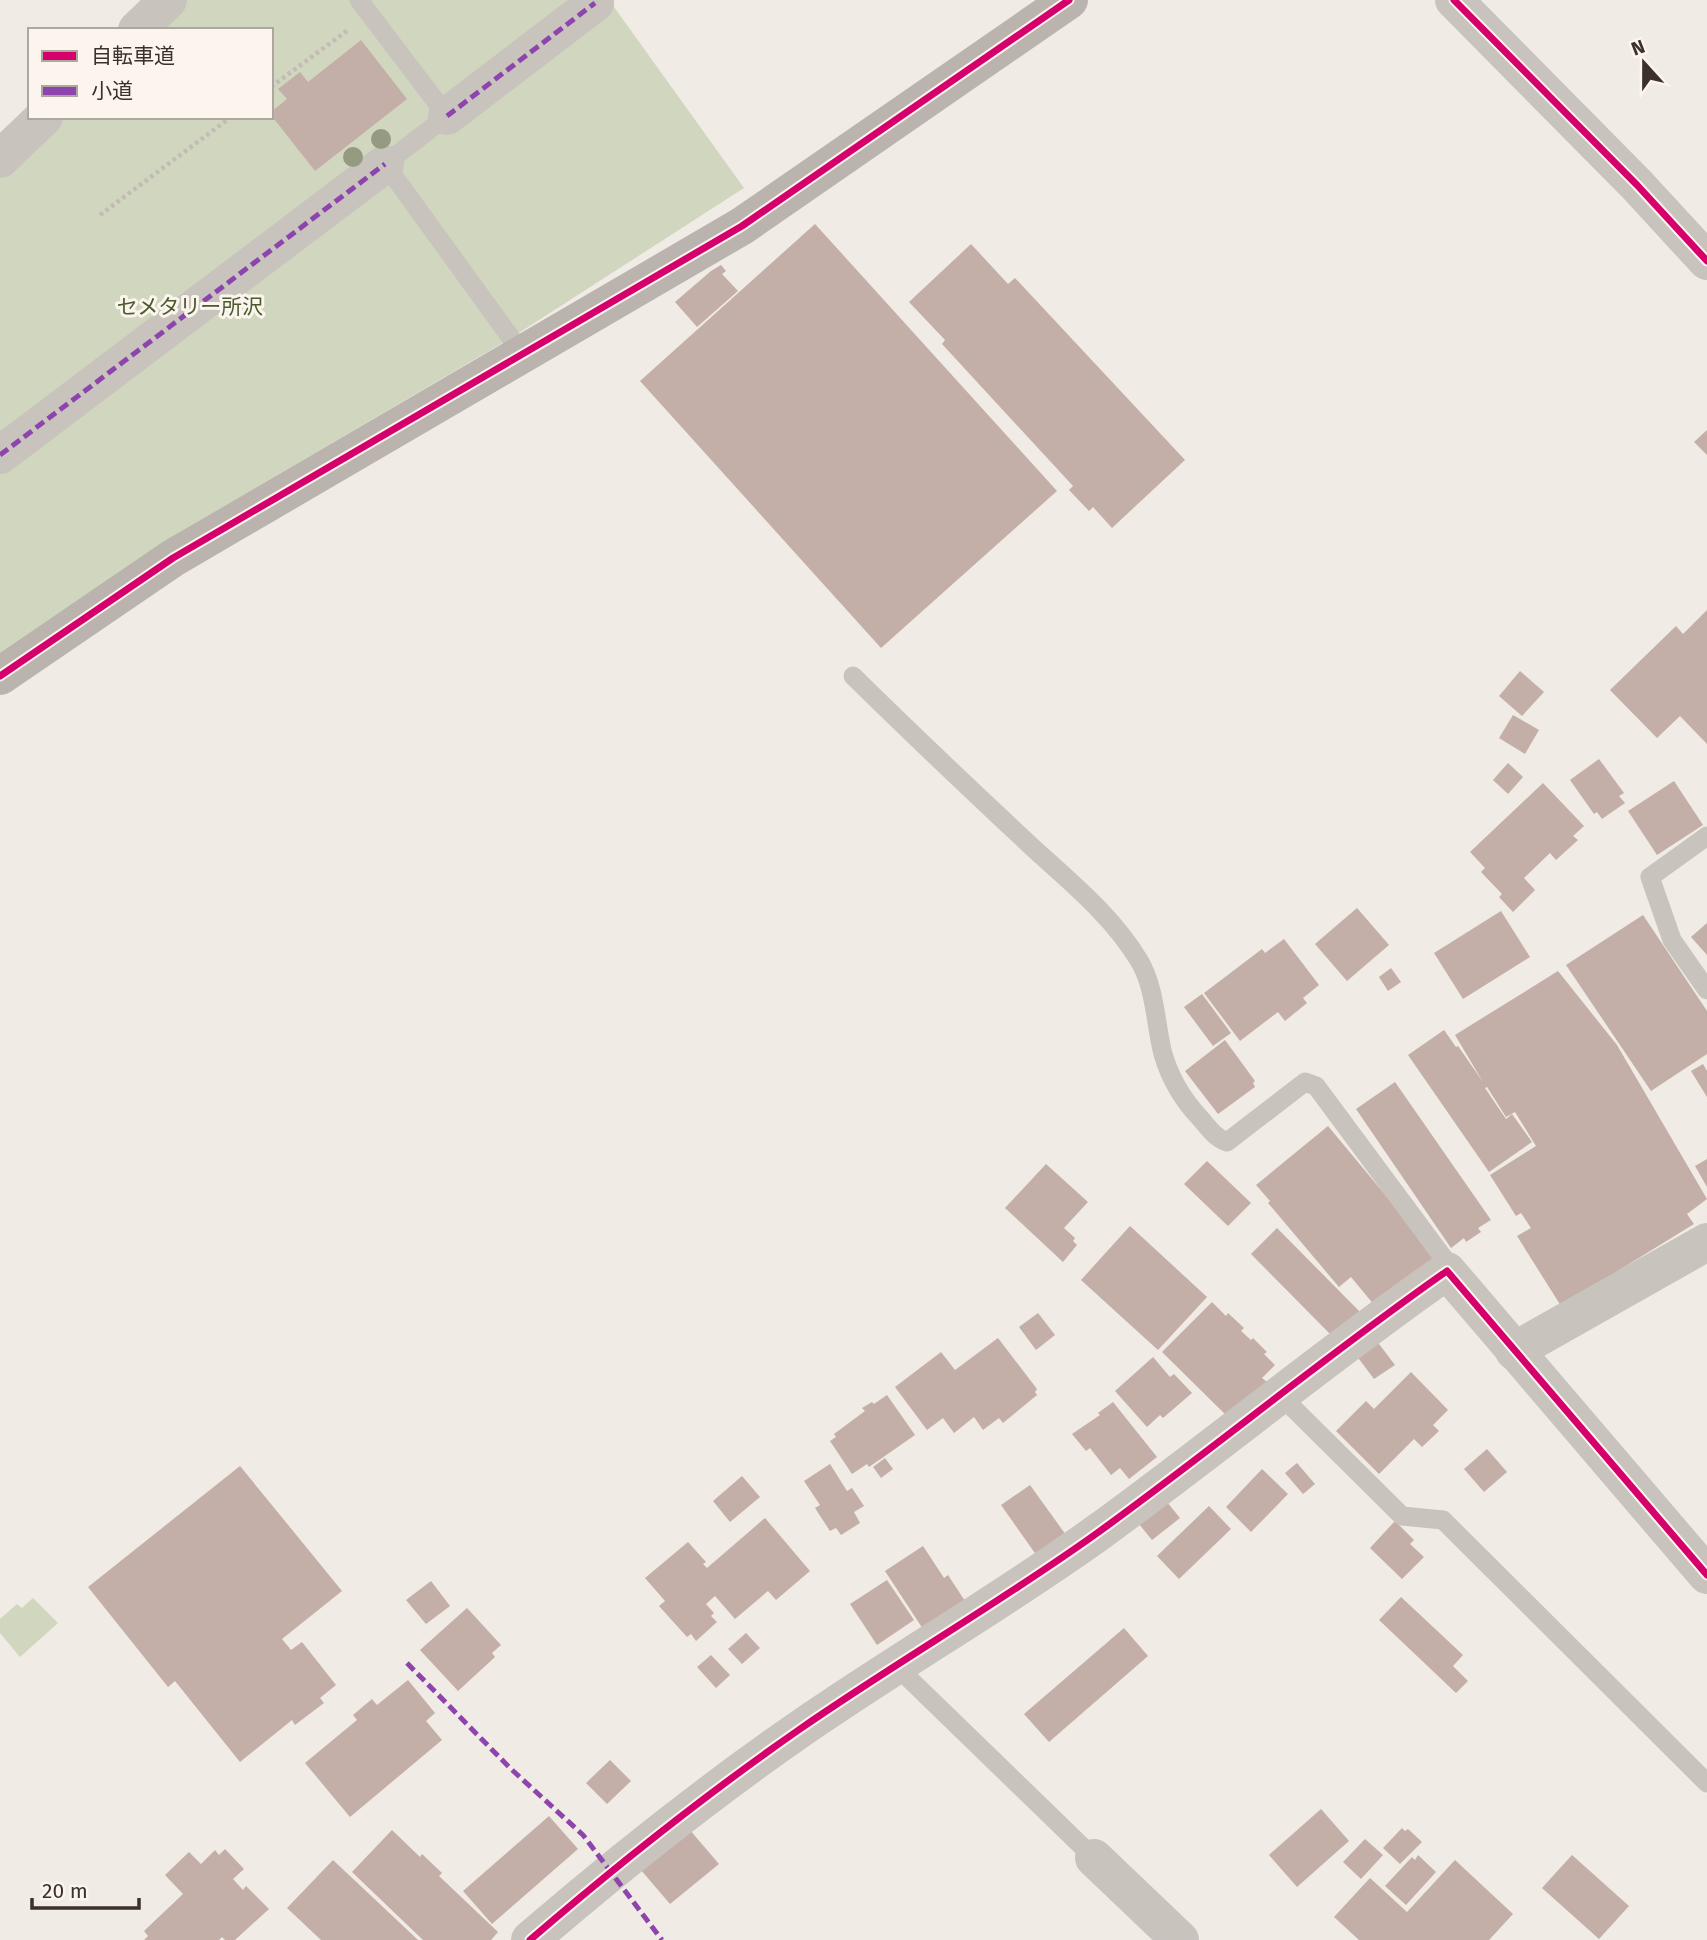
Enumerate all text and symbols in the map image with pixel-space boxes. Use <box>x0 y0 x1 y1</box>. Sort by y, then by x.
legend <box>28 28 273 119</box>
north arrow <box>1609 28 1679 98</box>
text: N <box>1628 35 1648 61</box>
text: 自転車道 <box>91 43 175 69</box>
text: 小道 <box>91 78 133 104</box>
park label: セメタリー所沢 <box>117 294 263 320</box>
scale bar <box>32 1867 138 1911</box>
text: 20 m <box>42 1878 88 1904</box>

